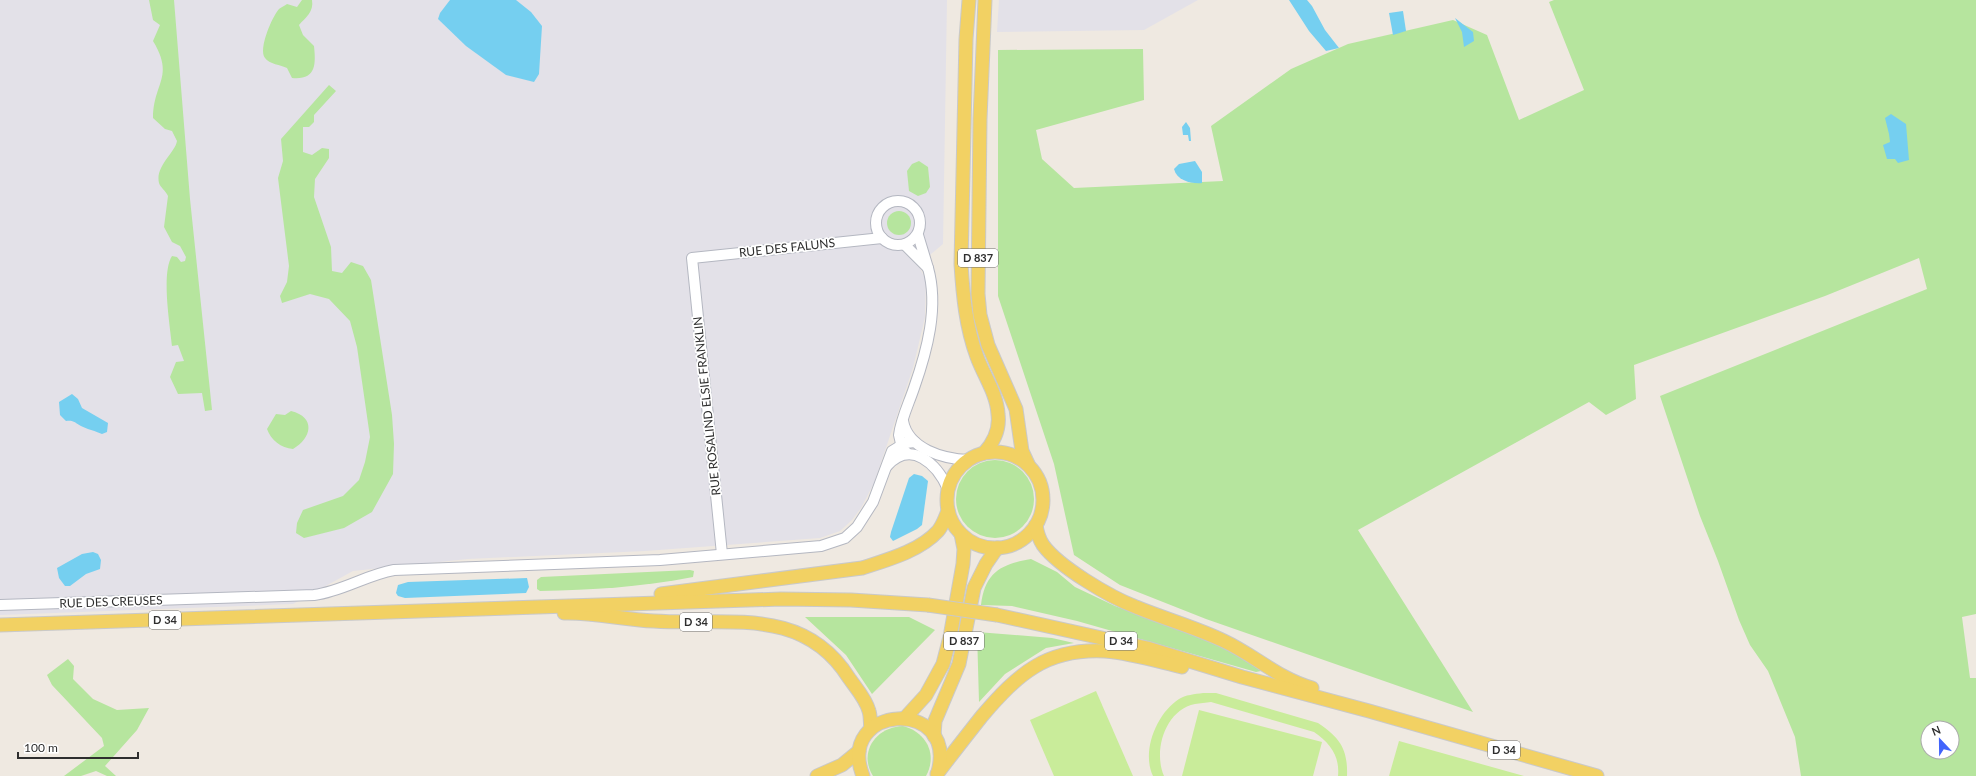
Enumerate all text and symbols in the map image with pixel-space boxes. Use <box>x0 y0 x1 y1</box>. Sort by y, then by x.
street label: RUE DES FALUNS <box>738 235 836 260</box>
road number: D 837 <box>958 249 998 267</box>
street label: RUE ROSALIND ELSIE FRANKLIN <box>690 316 723 496</box>
street label: RUE DES CREUSES <box>59 592 163 611</box>
road number: D 34 <box>149 611 181 629</box>
road number: D 34 <box>680 613 712 631</box>
road number: D 837 <box>944 632 984 650</box>
road number: D 34 <box>1105 632 1137 650</box>
north arrow <box>1920 720 1960 760</box>
text: N <box>1930 723 1942 738</box>
scale bar <box>18 734 138 760</box>
text: 100 m <box>24 740 58 755</box>
road number: D 34 <box>1488 741 1520 759</box>

